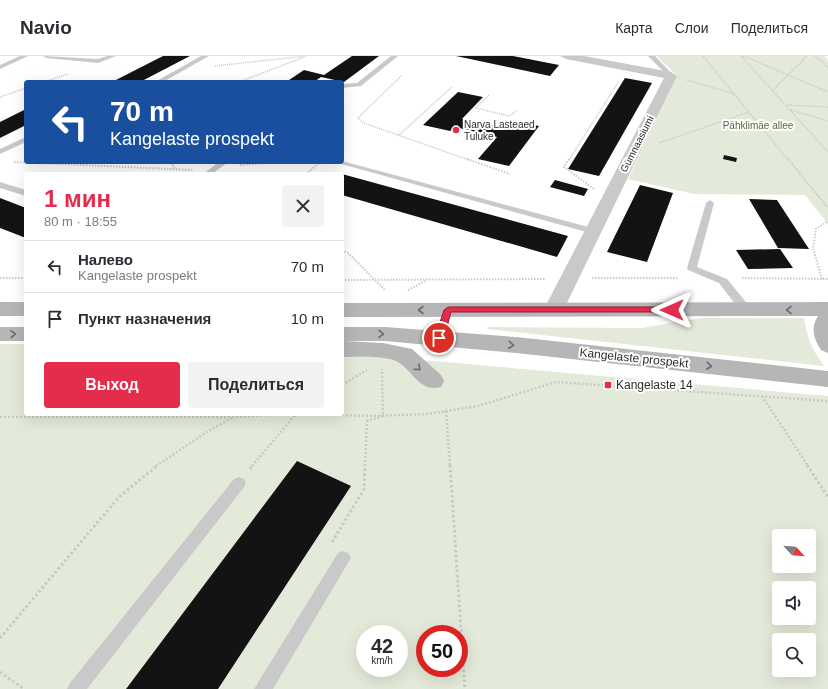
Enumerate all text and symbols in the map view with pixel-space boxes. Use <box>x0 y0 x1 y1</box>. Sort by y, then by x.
text: Navio <box>20 17 72 38</box>
text: Карта <box>615 20 653 36</box>
text: Слои <box>675 20 709 36</box>
text: Поделиться <box>731 20 808 36</box>
icon: left <box>44 96 96 148</box>
text: 70 m <box>110 96 174 127</box>
street label: Gümnaasiumi <box>618 114 656 174</box>
place label: Narva Lasteaed Tuluke <box>464 119 535 142</box>
park label: Pähklimäe allee <box>723 120 794 131</box>
marker: Narva Lasteaed Tuluke <box>451 125 461 135</box>
text: Kangelaste prospekt <box>110 129 274 149</box>
text: 1 мин <box>44 185 111 212</box>
button: close <box>282 185 324 227</box>
text: 80 m · 18:55 <box>44 214 117 229</box>
text: Налево <box>78 251 133 268</box>
icon: left <box>44 256 66 278</box>
text: 70 m <box>291 258 324 275</box>
text: Kangelaste prospekt <box>78 268 197 283</box>
position arrow <box>651 289 693 331</box>
one-way arrow <box>786 305 792 314</box>
one-way arrow <box>418 306 424 314</box>
icon: arrive <box>44 308 66 330</box>
text: Пункт назначения <box>78 310 211 327</box>
text: 10 m <box>291 310 324 327</box>
pin <box>422 321 456 355</box>
icon: arrive <box>428 327 450 349</box>
one-way arrow <box>10 330 16 338</box>
one-way arrow <box>378 330 384 338</box>
one-way arrow <box>507 340 514 349</box>
street label: Kangelaste prospekt <box>579 345 690 371</box>
one-way arrow <box>706 361 712 370</box>
button: Выход <box>44 362 180 408</box>
button: Поделиться <box>188 362 324 408</box>
one-way arrow <box>413 363 421 370</box>
place label: Kangelaste 14 <box>616 378 693 392</box>
marker: Kangelaste 14 <box>603 380 613 390</box>
north arrow <box>772 529 816 573</box>
map controls <box>772 529 816 677</box>
button: sound <box>772 581 816 625</box>
speed limit sign: 50 <box>416 625 468 677</box>
button: search <box>772 633 816 677</box>
text: 42 <box>371 635 393 657</box>
text: km/h <box>371 655 393 666</box>

